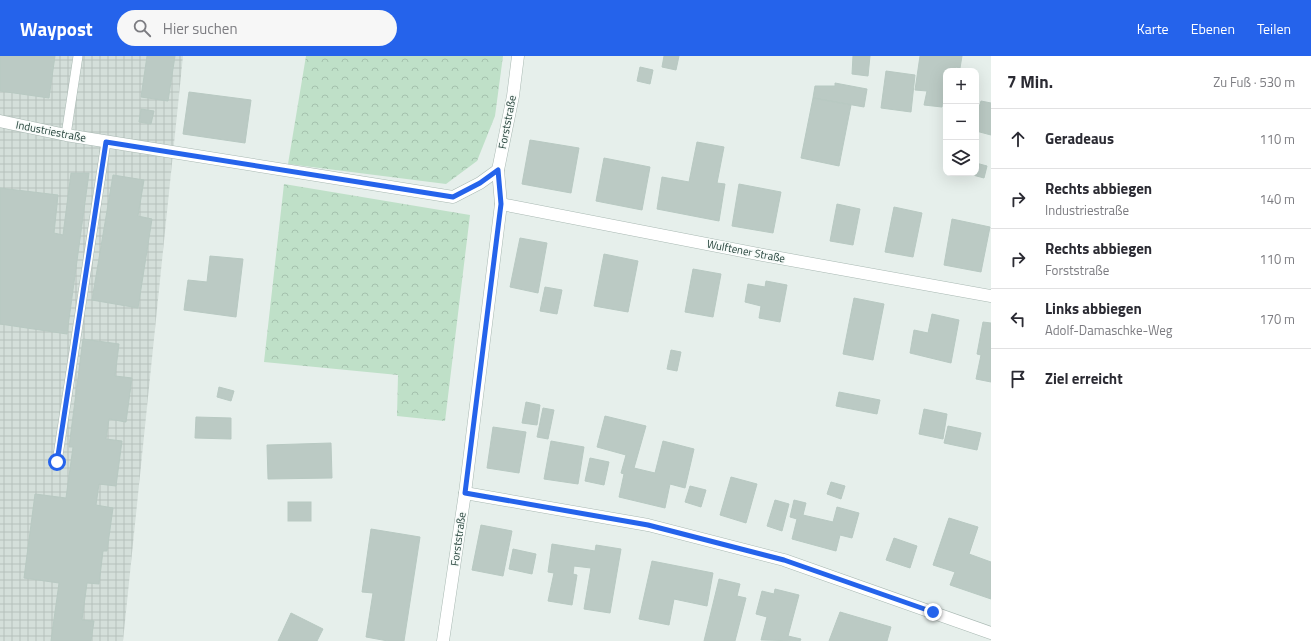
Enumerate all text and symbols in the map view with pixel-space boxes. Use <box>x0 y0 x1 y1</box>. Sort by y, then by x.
search box <box>117 10 397 46</box>
text: Waypost <box>20 14 93 43</box>
icon: search <box>131 17 153 39</box>
text: Hier suchen <box>163 17 237 40</box>
text: Karte <box>1137 18 1169 39</box>
text: Ebenen <box>1191 18 1235 39</box>
text: Teilen <box>1257 18 1291 39</box>
map controls <box>943 68 979 176</box>
button: + <box>943 68 979 104</box>
text: 7 Min. <box>1007 69 1053 95</box>
text: Zu Fuß · 530 m <box>1213 72 1295 92</box>
street label: Forststraße <box>494 93 520 150</box>
button: − <box>943 104 979 140</box>
street label: Industriestraße <box>15 116 88 146</box>
text: Geradeaus <box>1045 127 1114 150</box>
icon: ahead <box>1007 128 1029 150</box>
text: 110 m <box>1259 129 1295 149</box>
button: layers <box>943 140 979 176</box>
text: Rechts abbiegen <box>1045 177 1152 200</box>
icon: right <box>1007 188 1029 210</box>
text: 140 m <box>1259 189 1295 209</box>
text: Industriestraße <box>1045 200 1129 220</box>
street label: Wulftener Straße <box>705 236 787 267</box>
text: Rechts abbiegen <box>1045 237 1152 260</box>
icon: right <box>1007 248 1029 270</box>
text: 110 m <box>1259 249 1295 269</box>
text: Forststraße <box>1045 260 1109 280</box>
text: Links abbiegen <box>1045 297 1142 320</box>
icon: left <box>1007 308 1029 330</box>
text: 170 m <box>1259 309 1295 329</box>
text: Adolf-Damaschke-Weg <box>1045 320 1172 340</box>
text: Ziel erreicht <box>1045 367 1123 390</box>
icon: arrive <box>1007 368 1029 390</box>
route start <box>48 453 66 471</box>
street label: Forststraße <box>446 511 470 567</box>
route end <box>924 603 942 621</box>

